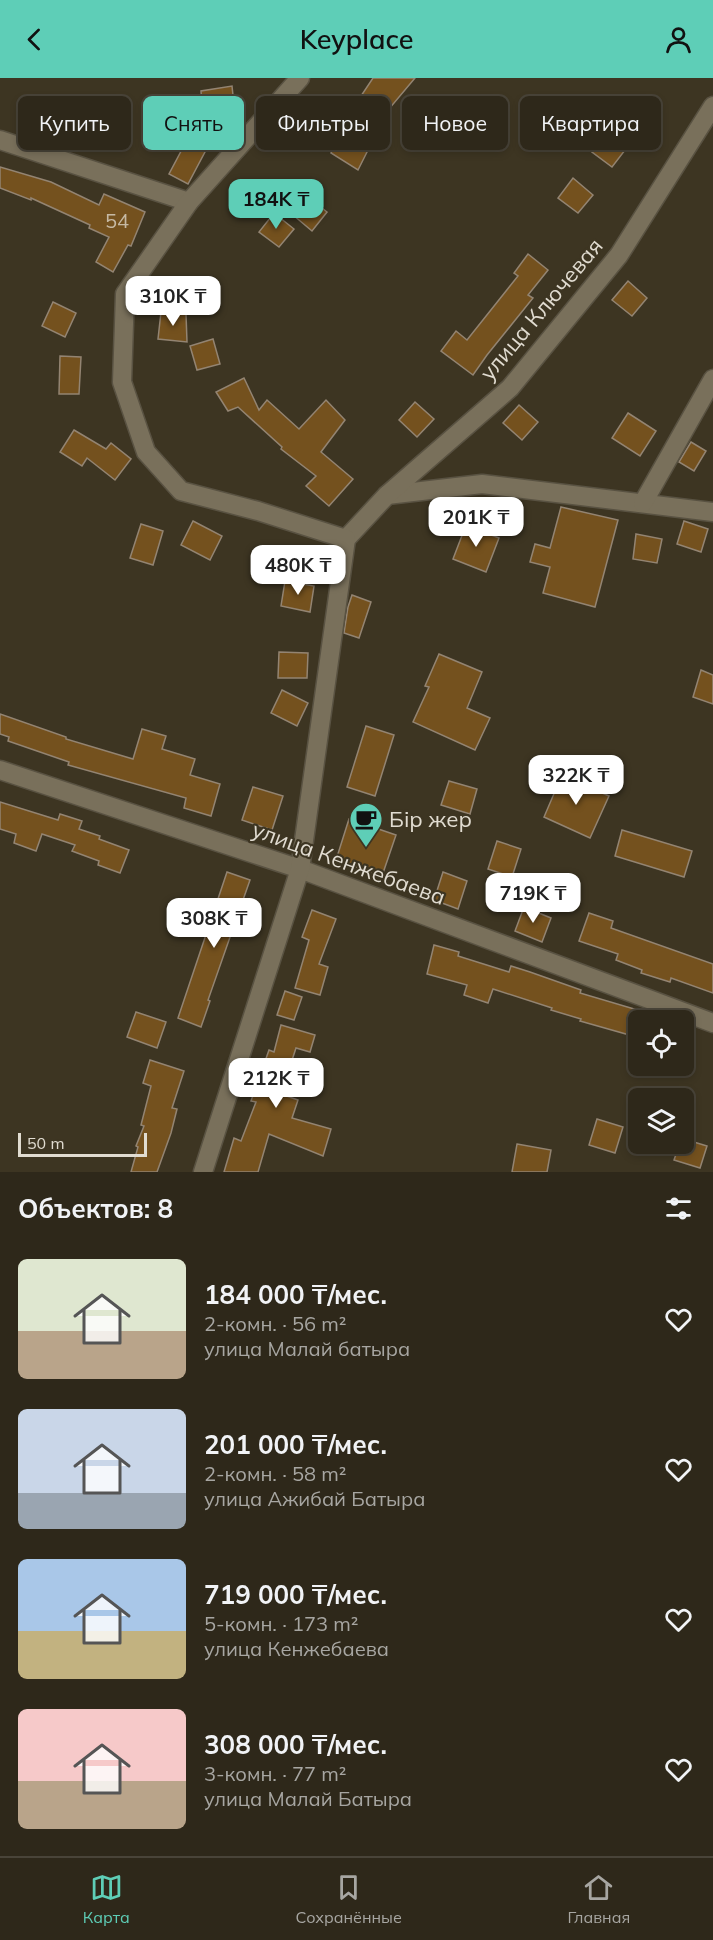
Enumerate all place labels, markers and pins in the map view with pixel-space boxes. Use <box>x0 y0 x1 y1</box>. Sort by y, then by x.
pin: 184K ₸ <box>227 179 325 230</box>
pin: 310K ₸ <box>124 276 222 327</box>
pin: 201K ₸ <box>427 497 525 548</box>
pin: 480K ₸ <box>249 545 347 596</box>
pin: 322K ₸ <box>527 755 625 806</box>
cafe icon: Бір жер <box>348 801 384 848</box>
place label: Бір жер <box>389 805 472 833</box>
pin: 719K ₸ <box>484 873 582 924</box>
pin: 308K ₸ <box>165 898 263 949</box>
pin: 212K ₸ <box>227 1058 325 1109</box>

